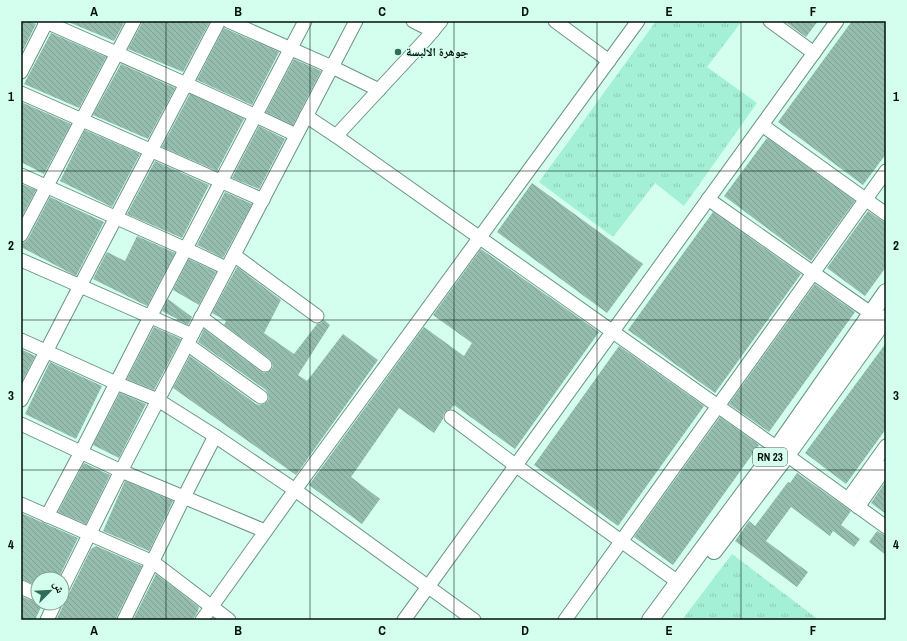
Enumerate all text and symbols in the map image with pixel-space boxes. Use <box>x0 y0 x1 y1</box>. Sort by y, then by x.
text: A <box>90 3 98 20</box>
text: B <box>234 3 242 20</box>
text: C <box>378 3 386 20</box>
text: D <box>521 3 529 20</box>
text: E <box>665 3 673 20</box>
text: F <box>810 3 817 20</box>
place label: جوهرة الالبسة <box>406 44 469 60</box>
marker: جوهرة الالبسة <box>393 47 403 57</box>
text: 1 <box>8 88 14 105</box>
text: 1 <box>893 88 899 105</box>
text: 2 <box>8 237 14 254</box>
text: 2 <box>893 237 899 254</box>
text: 3 <box>8 387 14 404</box>
text: 3 <box>893 387 899 404</box>
road number: RN 23 <box>753 448 787 466</box>
text: 4 <box>8 536 14 553</box>
text: 4 <box>893 536 899 553</box>
north arrow <box>30 571 70 611</box>
text: ش <box>49 579 68 596</box>
text: A <box>90 622 98 639</box>
text: B <box>234 622 242 639</box>
text: C <box>378 622 386 639</box>
text: D <box>521 622 529 639</box>
text: E <box>665 622 673 639</box>
text: F <box>810 622 817 639</box>

